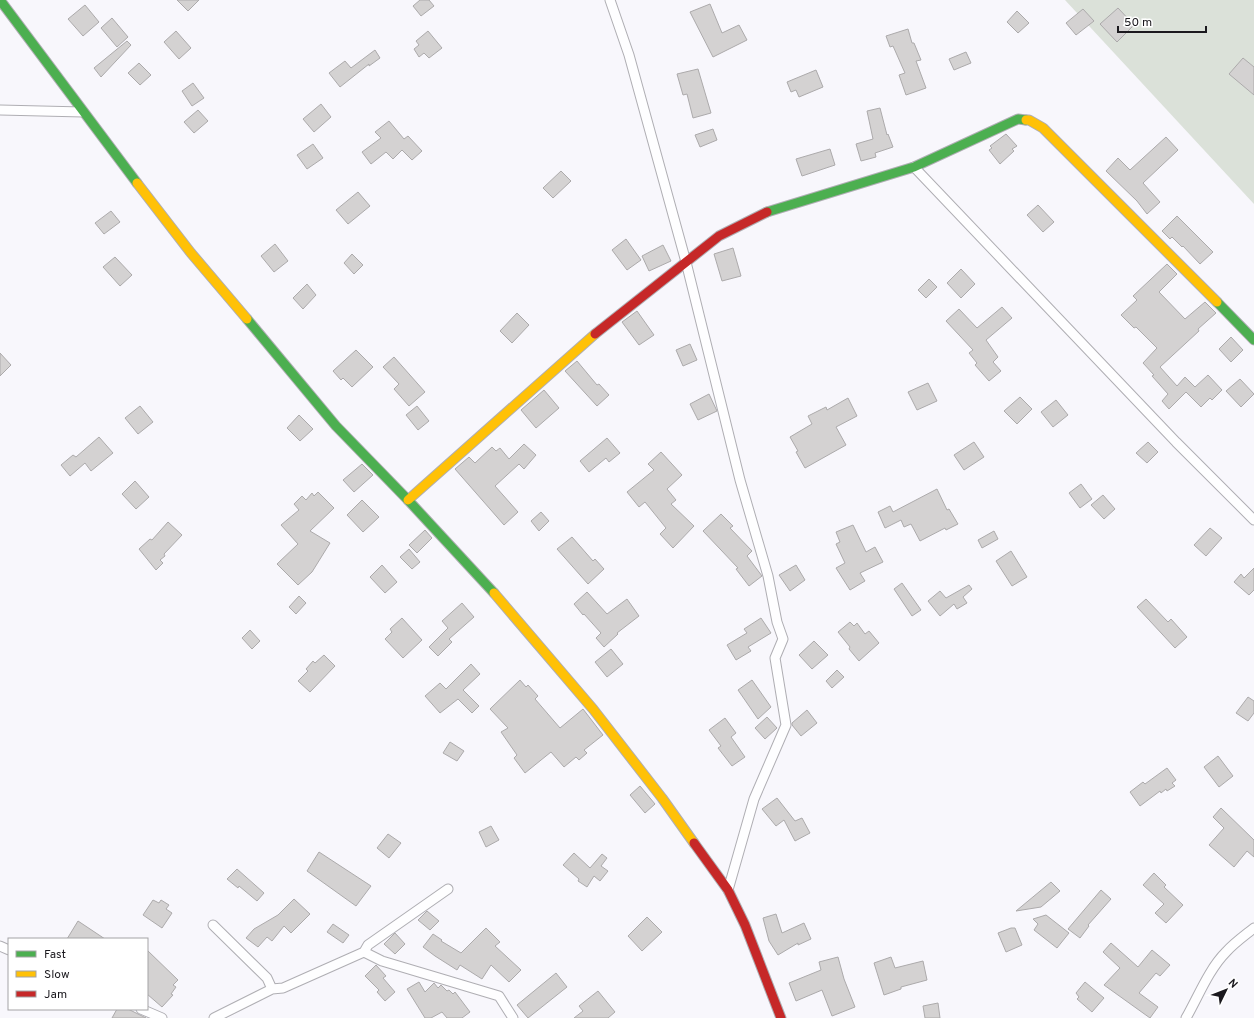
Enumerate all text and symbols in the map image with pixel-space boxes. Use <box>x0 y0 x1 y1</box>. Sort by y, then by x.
scale bar <box>1118 8 1206 34</box>
text: 50 m <box>1124 15 1152 31</box>
legend <box>8 938 148 1010</box>
text: Fast <box>44 947 66 963</box>
text: Slow <box>44 967 70 983</box>
north arrow <box>1206 970 1246 1010</box>
text: N <box>1225 976 1240 992</box>
text: Jam <box>44 987 67 1003</box>

